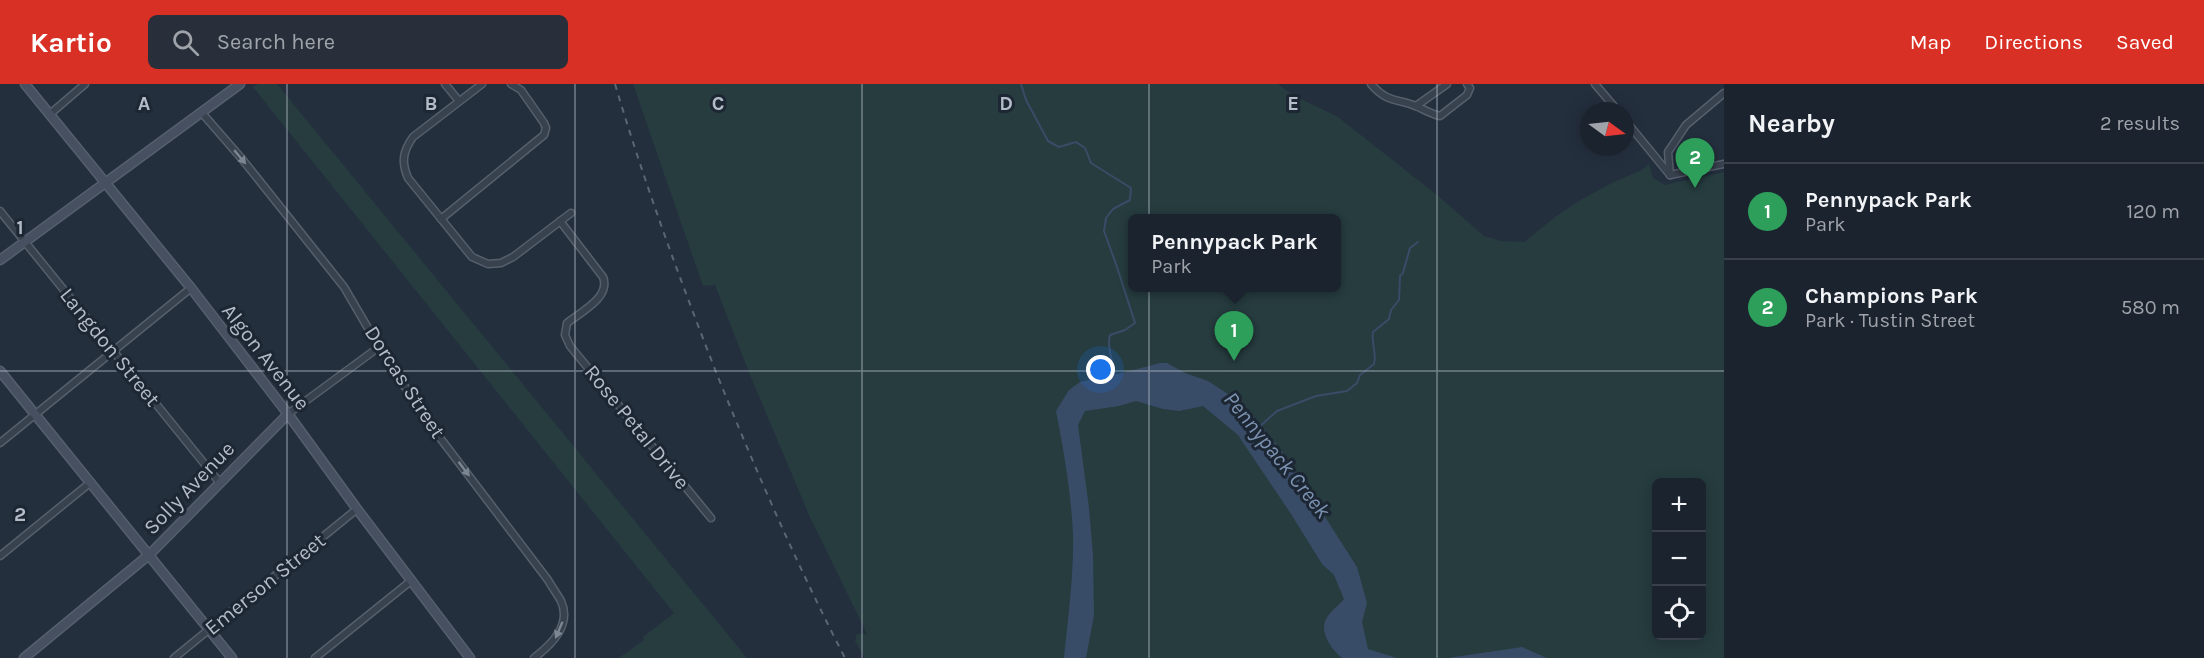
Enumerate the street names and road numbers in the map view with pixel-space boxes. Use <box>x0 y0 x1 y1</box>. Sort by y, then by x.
street label: Langdon Street <box>55 283 165 411</box>
street label: Algon Avenue <box>217 299 315 415</box>
street label: Dorcas Street <box>360 321 450 443</box>
street label: Rose Petal Drive <box>580 360 694 494</box>
street label: Solly Avenue <box>139 437 239 539</box>
street label: Emerson Street <box>200 528 330 640</box>

